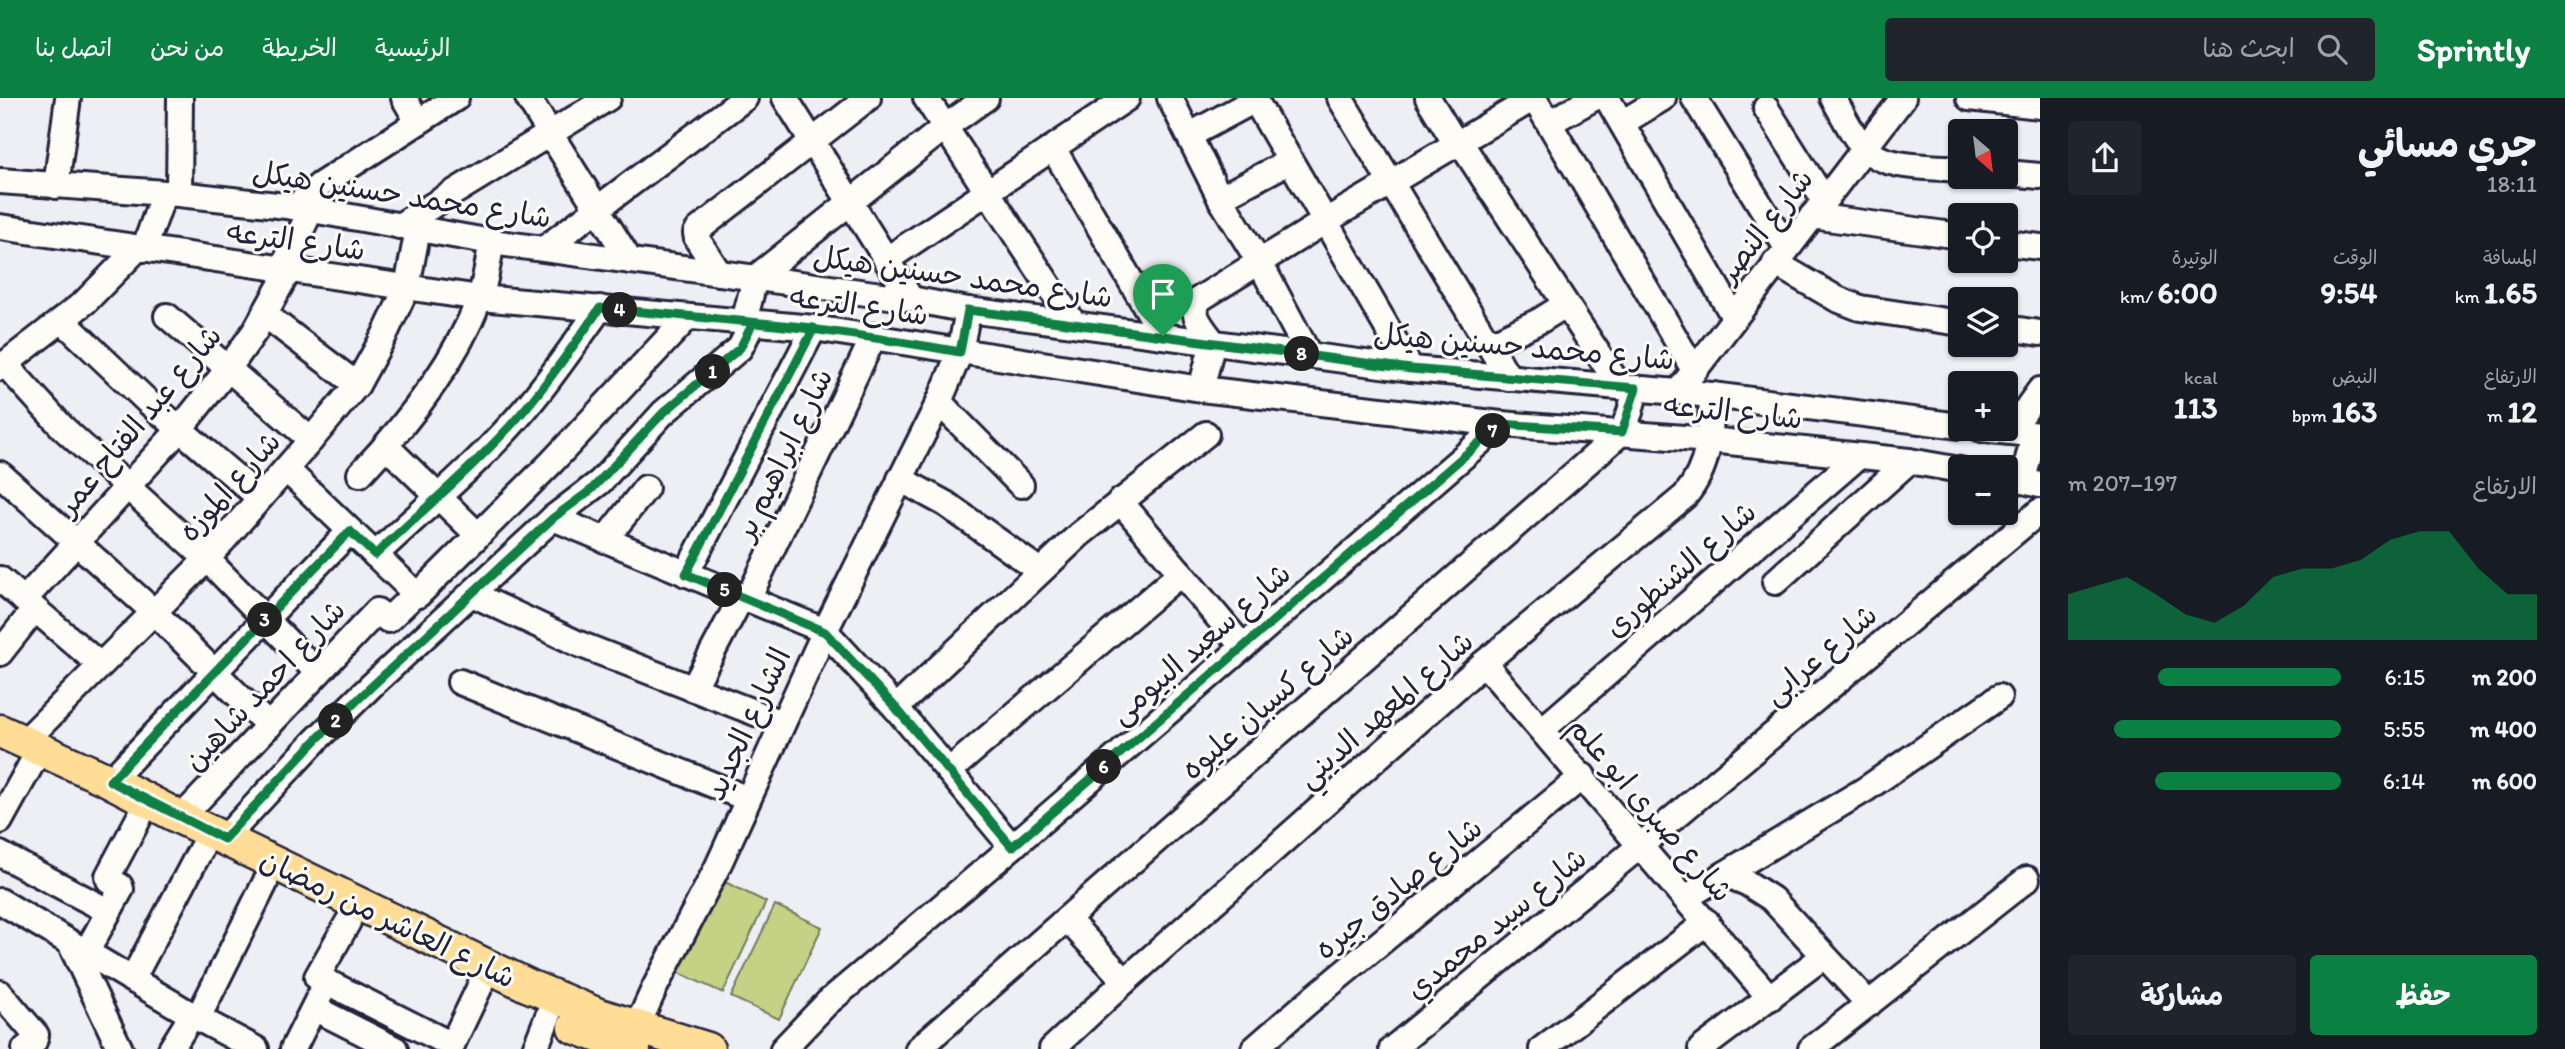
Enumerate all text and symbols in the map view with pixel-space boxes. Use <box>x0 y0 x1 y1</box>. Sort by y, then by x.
search box <box>1885 18 2375 81</box>
icon: search <box>2313 30 2351 68</box>
text: Sprintly <box>2417 30 2530 69</box>
text: ابحث هنا <box>2202 32 2295 64</box>
text: اتصل بنا <box>35 33 112 62</box>
text: من نحن <box>150 33 224 62</box>
text: الخريطة <box>262 33 337 62</box>
text: الرئيسية <box>375 33 450 62</box>
north arrow <box>1948 119 2018 189</box>
map controls <box>1948 119 2018 525</box>
button: share <box>2068 121 2142 195</box>
text: جري مسائي <box>2358 121 2537 167</box>
street label: شارع محمد حسنين هيكل <box>250 152 554 239</box>
street label: شارع النصر <box>1707 161 1823 293</box>
text: 18:11 <box>2487 170 2537 198</box>
button: locate <box>1948 203 2018 273</box>
street label: شارع الترعه <box>224 212 368 271</box>
street label: شارع محمد حسنين هيكل <box>811 237 1115 318</box>
text: الوتيرة <box>2172 246 2218 269</box>
text: الوقت <box>2333 246 2377 269</box>
text: المسافة <box>2483 246 2537 269</box>
pin <box>1133 264 1193 336</box>
text: 6:00 <box>2157 274 2218 311</box>
text: 9:54 <box>2321 274 2377 311</box>
text: 1.65 <box>2484 274 2537 311</box>
icon: arrive <box>1144 275 1182 313</box>
street label: شارع الترعه <box>787 277 931 336</box>
text: /km <box>2120 285 2157 308</box>
text: km <box>2455 285 2484 308</box>
button: layers <box>1948 287 2018 357</box>
pin: 4 <box>602 292 638 328</box>
text: 4 <box>614 298 625 321</box>
street label: شارع محمد حسنين هيكل <box>1372 314 1676 381</box>
street label: شارع عبد الفتاح عمر <box>47 317 232 527</box>
pin: 8 <box>1284 336 1320 372</box>
text: 8 <box>1296 342 1307 365</box>
pin: 1 <box>696 354 730 390</box>
text: 1 <box>708 360 717 383</box>
street label: شارع ابراهيم بر <box>724 362 844 550</box>
text: النبض <box>2332 365 2377 388</box>
text: الارتفاع <box>2484 365 2537 388</box>
text: kcal <box>2184 366 2218 389</box>
button: + <box>1948 371 2018 441</box>
street label: شارع الترعه <box>1661 385 1804 440</box>
text: 113 <box>2173 389 2218 426</box>
text: 163 <box>2331 393 2377 430</box>
text: 12 <box>2507 393 2537 430</box>
text: bpm <box>2292 404 2331 427</box>
text: m <box>2487 404 2507 427</box>
pin: 7 <box>1476 414 1510 448</box>
text: 7 <box>1488 419 1497 442</box>
street label: شارع الموزه <box>170 423 290 551</box>
button: − <box>1948 455 2018 525</box>
text: 197–207 m <box>2068 469 2177 497</box>
text: الارتفاع <box>2473 472 2537 500</box>
street label: شارع الشنطورى <box>1596 493 1766 647</box>
street label: شارع سعيد البيومى <box>1102 554 1300 734</box>
pin: 5 <box>708 573 742 608</box>
text: 5 <box>720 578 729 601</box>
street label: شارع احمد شاهين <box>175 591 355 781</box>
street label: شارع عرابى <box>1756 596 1886 715</box>
pin: 3 <box>247 602 282 638</box>
text: 3 <box>259 608 270 631</box>
street label: شارع كسبان عليوه <box>1173 617 1363 789</box>
street label: شارع المعهد الديني <box>1289 622 1486 802</box>
street label: الشارع الجديد <box>695 642 801 808</box>
text: 6:15 <box>2384 663 2425 691</box>
text: 200 m <box>2472 663 2537 691</box>
pin: 2 <box>318 704 354 738</box>
text: 2 <box>331 709 341 732</box>
street label: شارع صبرى ابو علم <box>1557 709 1741 912</box>
text: 5:55 <box>2383 715 2425 743</box>
text: 400 m <box>2470 715 2537 743</box>
pin: 6 <box>1086 750 1122 784</box>
text: 6 <box>1098 755 1109 778</box>
text: 6:14 <box>2383 767 2425 795</box>
text: 600 m <box>2472 767 2537 795</box>
street label: شارع صادق جيره <box>1306 809 1491 969</box>
street label: شارع سيد محمدي <box>1398 839 1596 1010</box>
street label: شارع العاشر من رمضان <box>253 840 522 999</box>
button: مشاركة <box>2068 955 2296 1035</box>
button: حفظ <box>2310 955 2537 1035</box>

